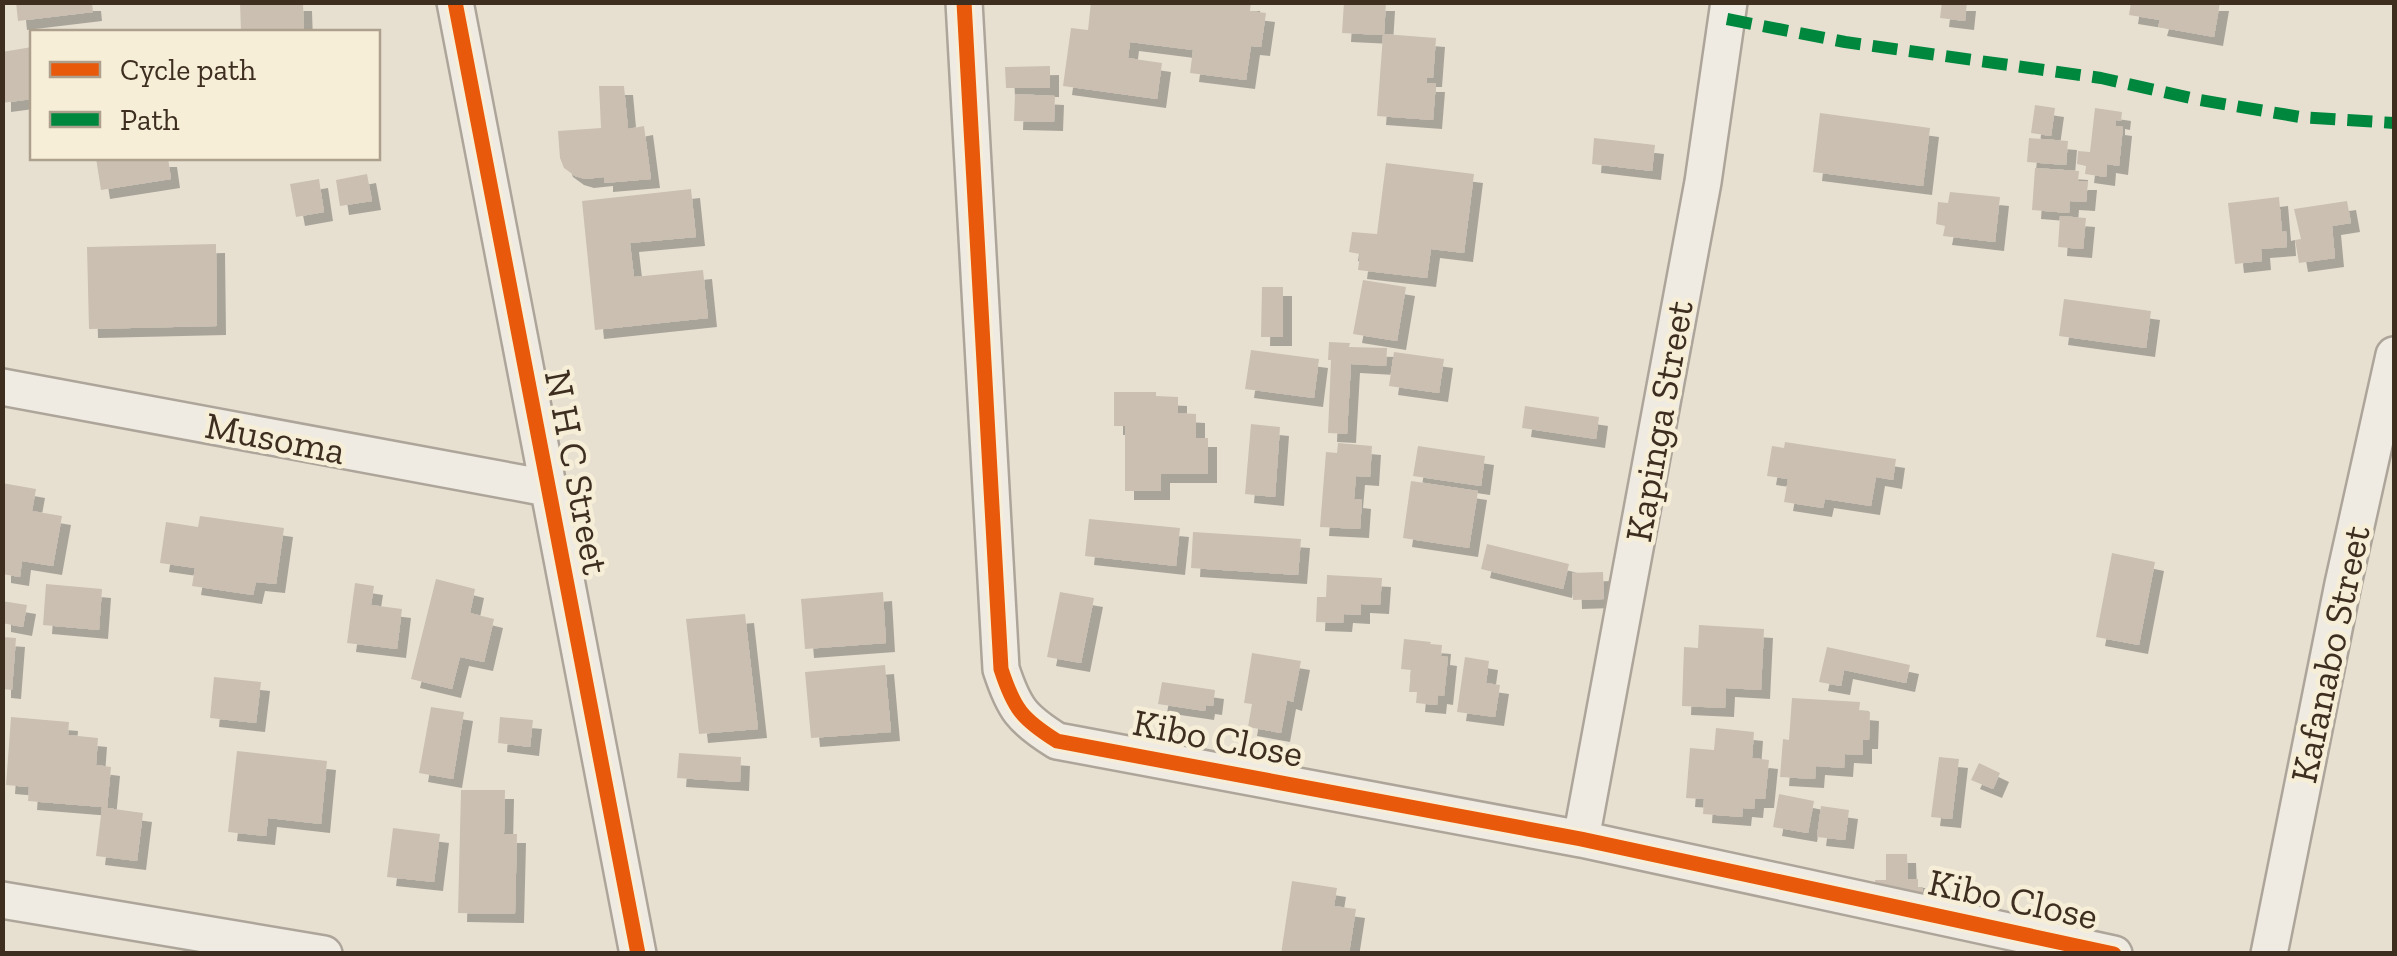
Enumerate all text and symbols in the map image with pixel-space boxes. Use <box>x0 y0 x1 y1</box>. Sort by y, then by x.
legend <box>30 30 380 160</box>
text: Cycle path <box>120 52 256 88</box>
text: Path <box>120 102 180 138</box>
street label: Kapinga Street <box>1615 297 1703 545</box>
street label: N H C Street <box>535 366 619 578</box>
street label: Musoma <box>201 402 349 474</box>
street label: Kafanabo Street <box>2280 521 2380 787</box>
street label: Kibo Close <box>1129 699 1307 777</box>
street label: Kibo Close <box>1924 859 2102 939</box>

